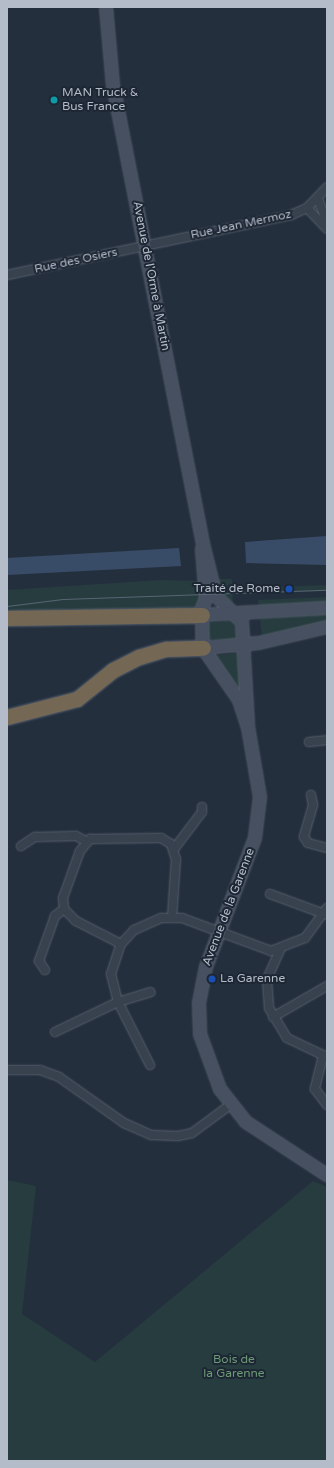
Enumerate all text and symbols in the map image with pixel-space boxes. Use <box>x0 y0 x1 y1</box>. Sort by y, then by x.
place label: MAN Truck & Bus France <box>62 86 139 114</box>
marker: MAN Truck & Bus France <box>49 95 59 105</box>
street label: Avenue de l'Orme à Martin <box>129 200 173 352</box>
street label: Rue Jean Mermoz <box>189 207 293 243</box>
street label: Rue des Osiers <box>33 245 119 277</box>
place label: Traité de Rome <box>194 582 280 596</box>
marker: Traité de Rome <box>283 583 295 595</box>
street label: Avenue de la Garenne <box>200 846 258 968</box>
place label: La Garenne <box>220 972 285 986</box>
marker: La Garenne <box>207 974 217 984</box>
park label: Bois de la Garenne <box>203 1353 265 1381</box>

